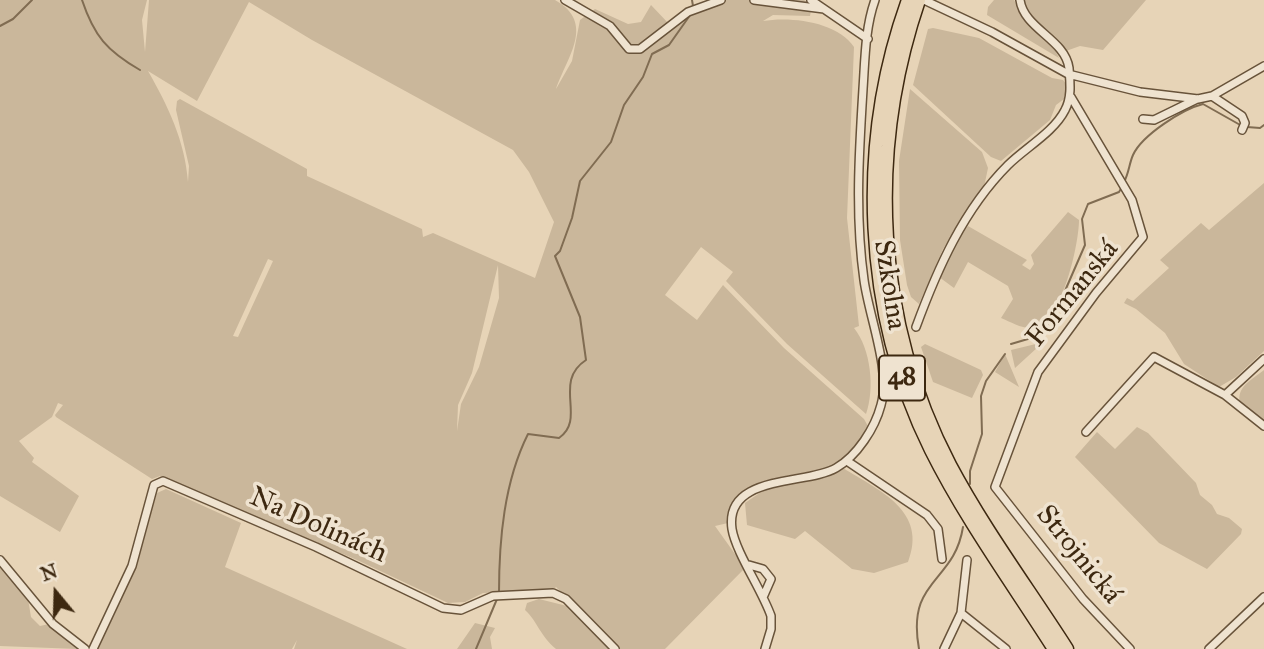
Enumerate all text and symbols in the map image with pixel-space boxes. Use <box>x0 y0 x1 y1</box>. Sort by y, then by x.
street label: Formanská <box>1020 234 1126 354</box>
street label: Szkolna <box>865 238 913 332</box>
road number: 48 <box>879 356 925 400</box>
street label: Na Dolinách <box>244 481 392 571</box>
street label: Strojnická <box>1028 499 1128 611</box>
north arrow <box>21 558 91 628</box>
text: N <box>38 559 60 586</box>

